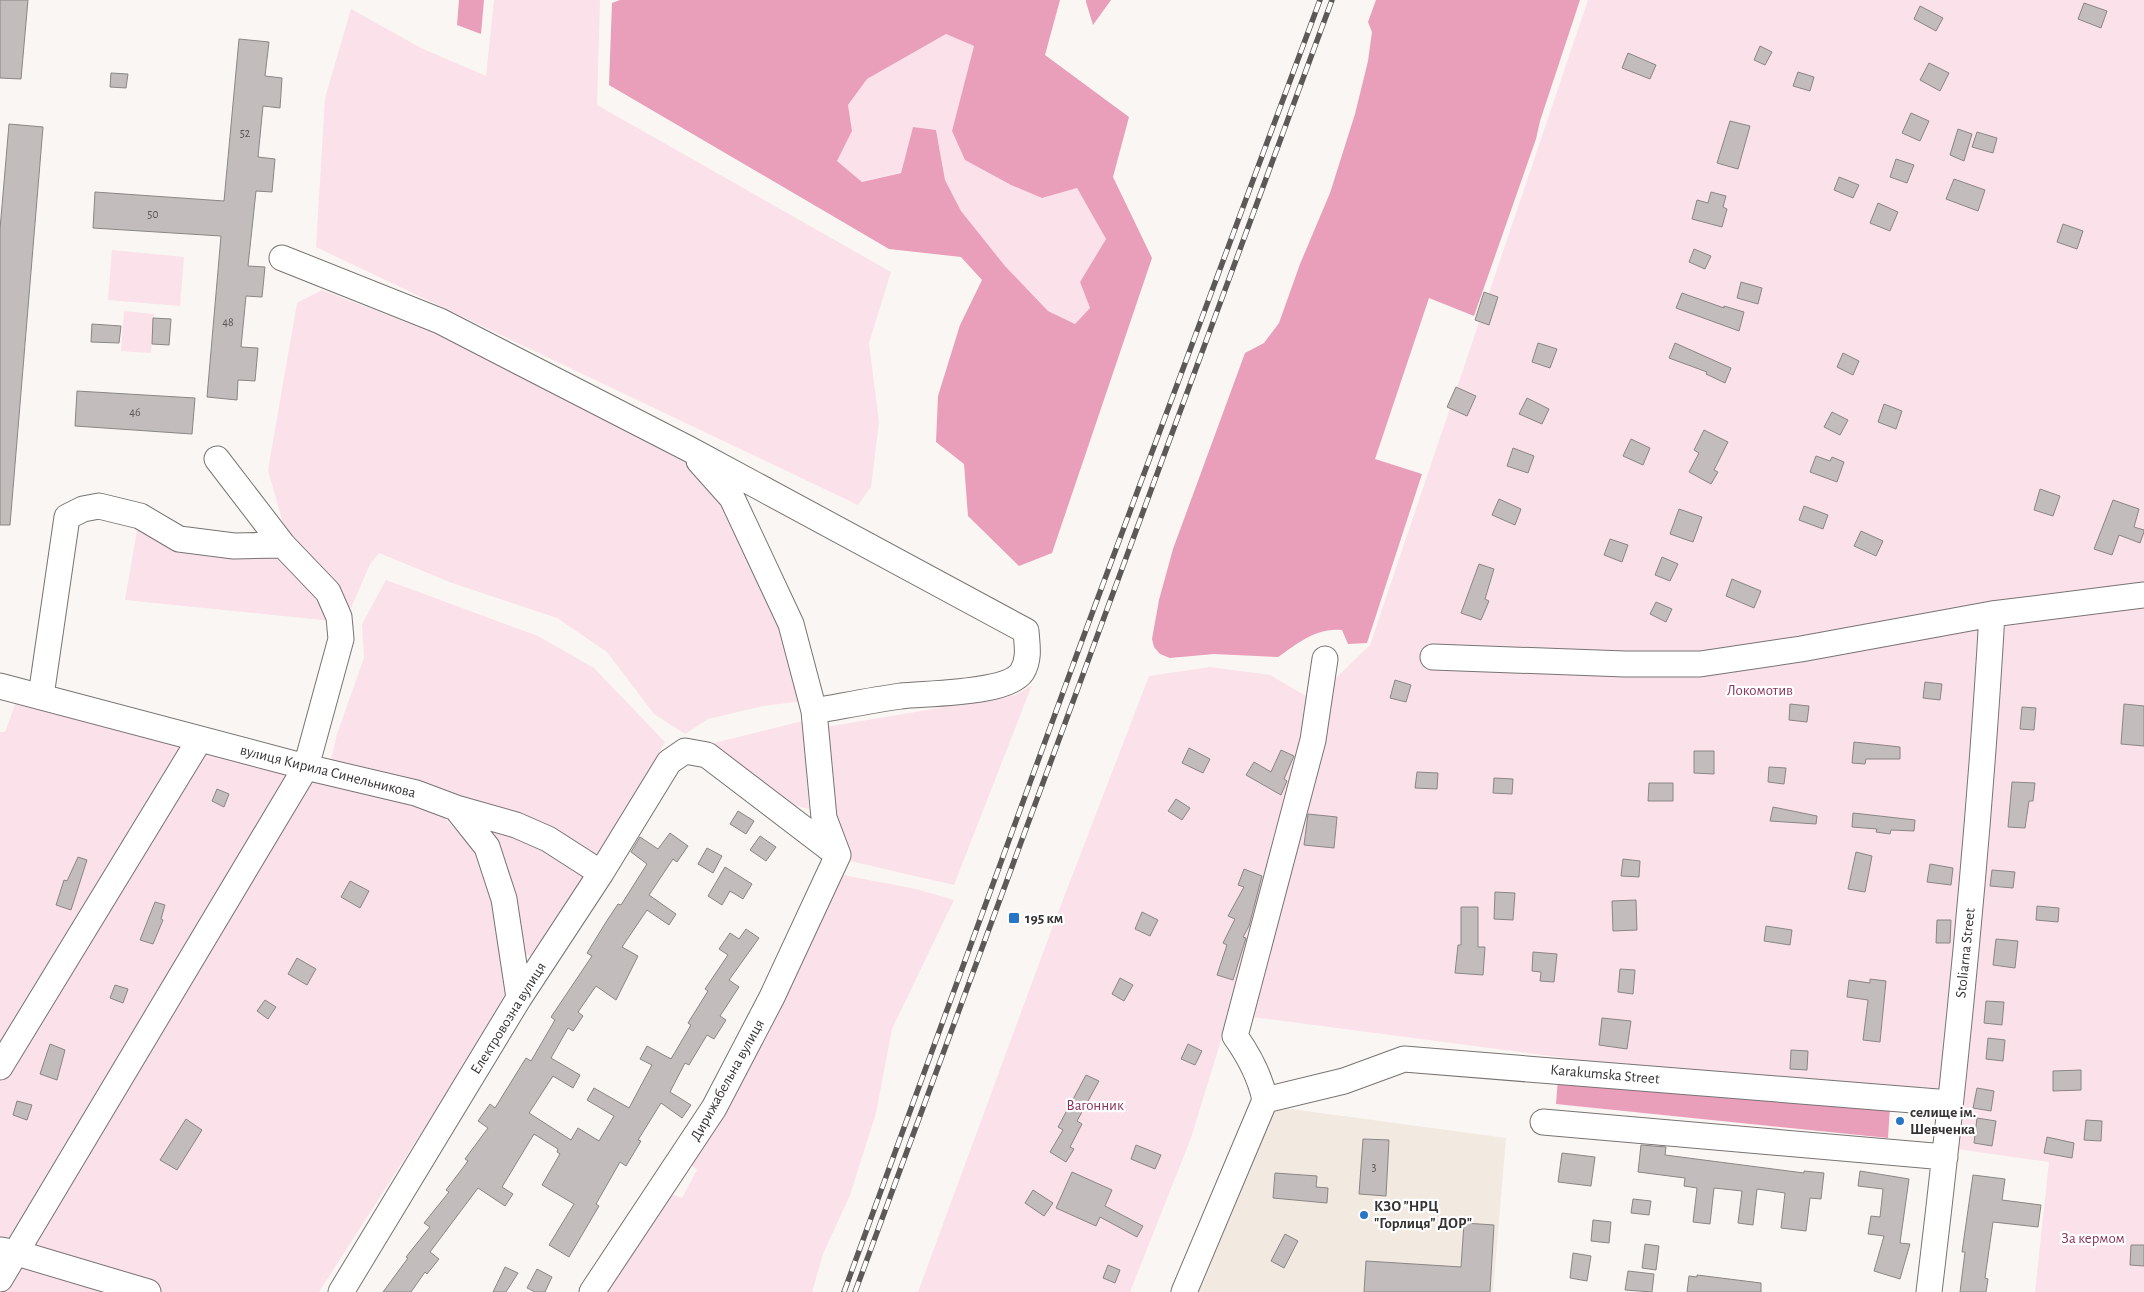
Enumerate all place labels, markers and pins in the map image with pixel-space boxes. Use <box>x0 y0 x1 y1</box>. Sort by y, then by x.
marker: 195 км <box>1007 911 1021 925</box>
place label: 195 км <box>1025 911 1063 926</box>
place label: селище ім. Шевченка <box>1910 1105 1976 1137</box>
marker: селище ім. Шевченка <box>1894 1115 1906 1127</box>
place label: КЗО "НРЦ "Горлиця" ДОР" <box>1374 1199 1472 1231</box>
marker: КЗО "НРЦ "Горлиця" ДОР" <box>1358 1209 1370 1221</box>

